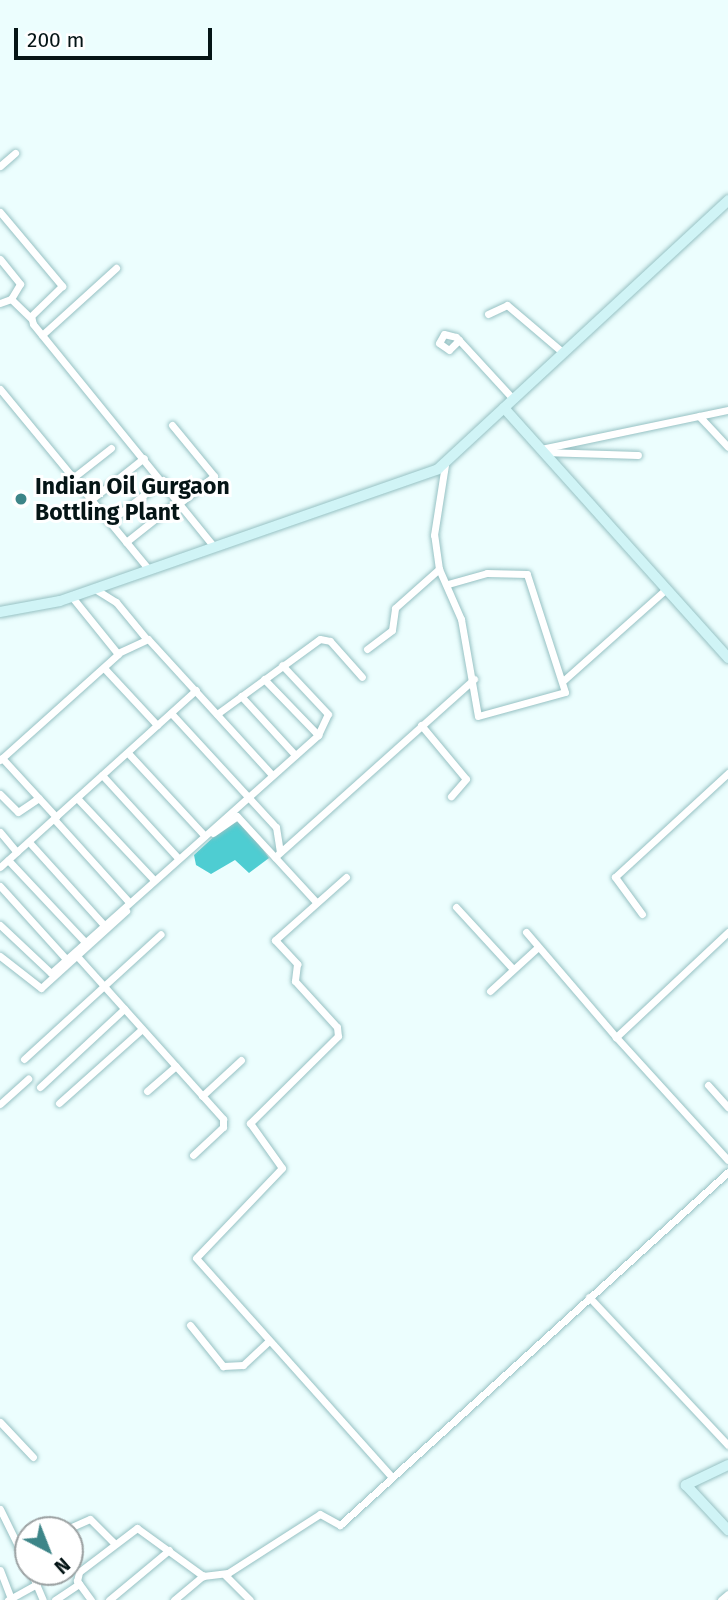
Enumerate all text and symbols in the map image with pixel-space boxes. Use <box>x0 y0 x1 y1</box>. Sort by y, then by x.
scale bar <box>18 14 215 58</box>
text: 200 m <box>27 27 84 53</box>
place label: Indian Oil Gurgaon Bottling Plant <box>35 472 230 526</box>
marker: Indian Oil Gurgaon Bottling Plant <box>13 491 29 507</box>
north arrow <box>14 1516 84 1586</box>
text: N <box>50 1553 74 1578</box>

